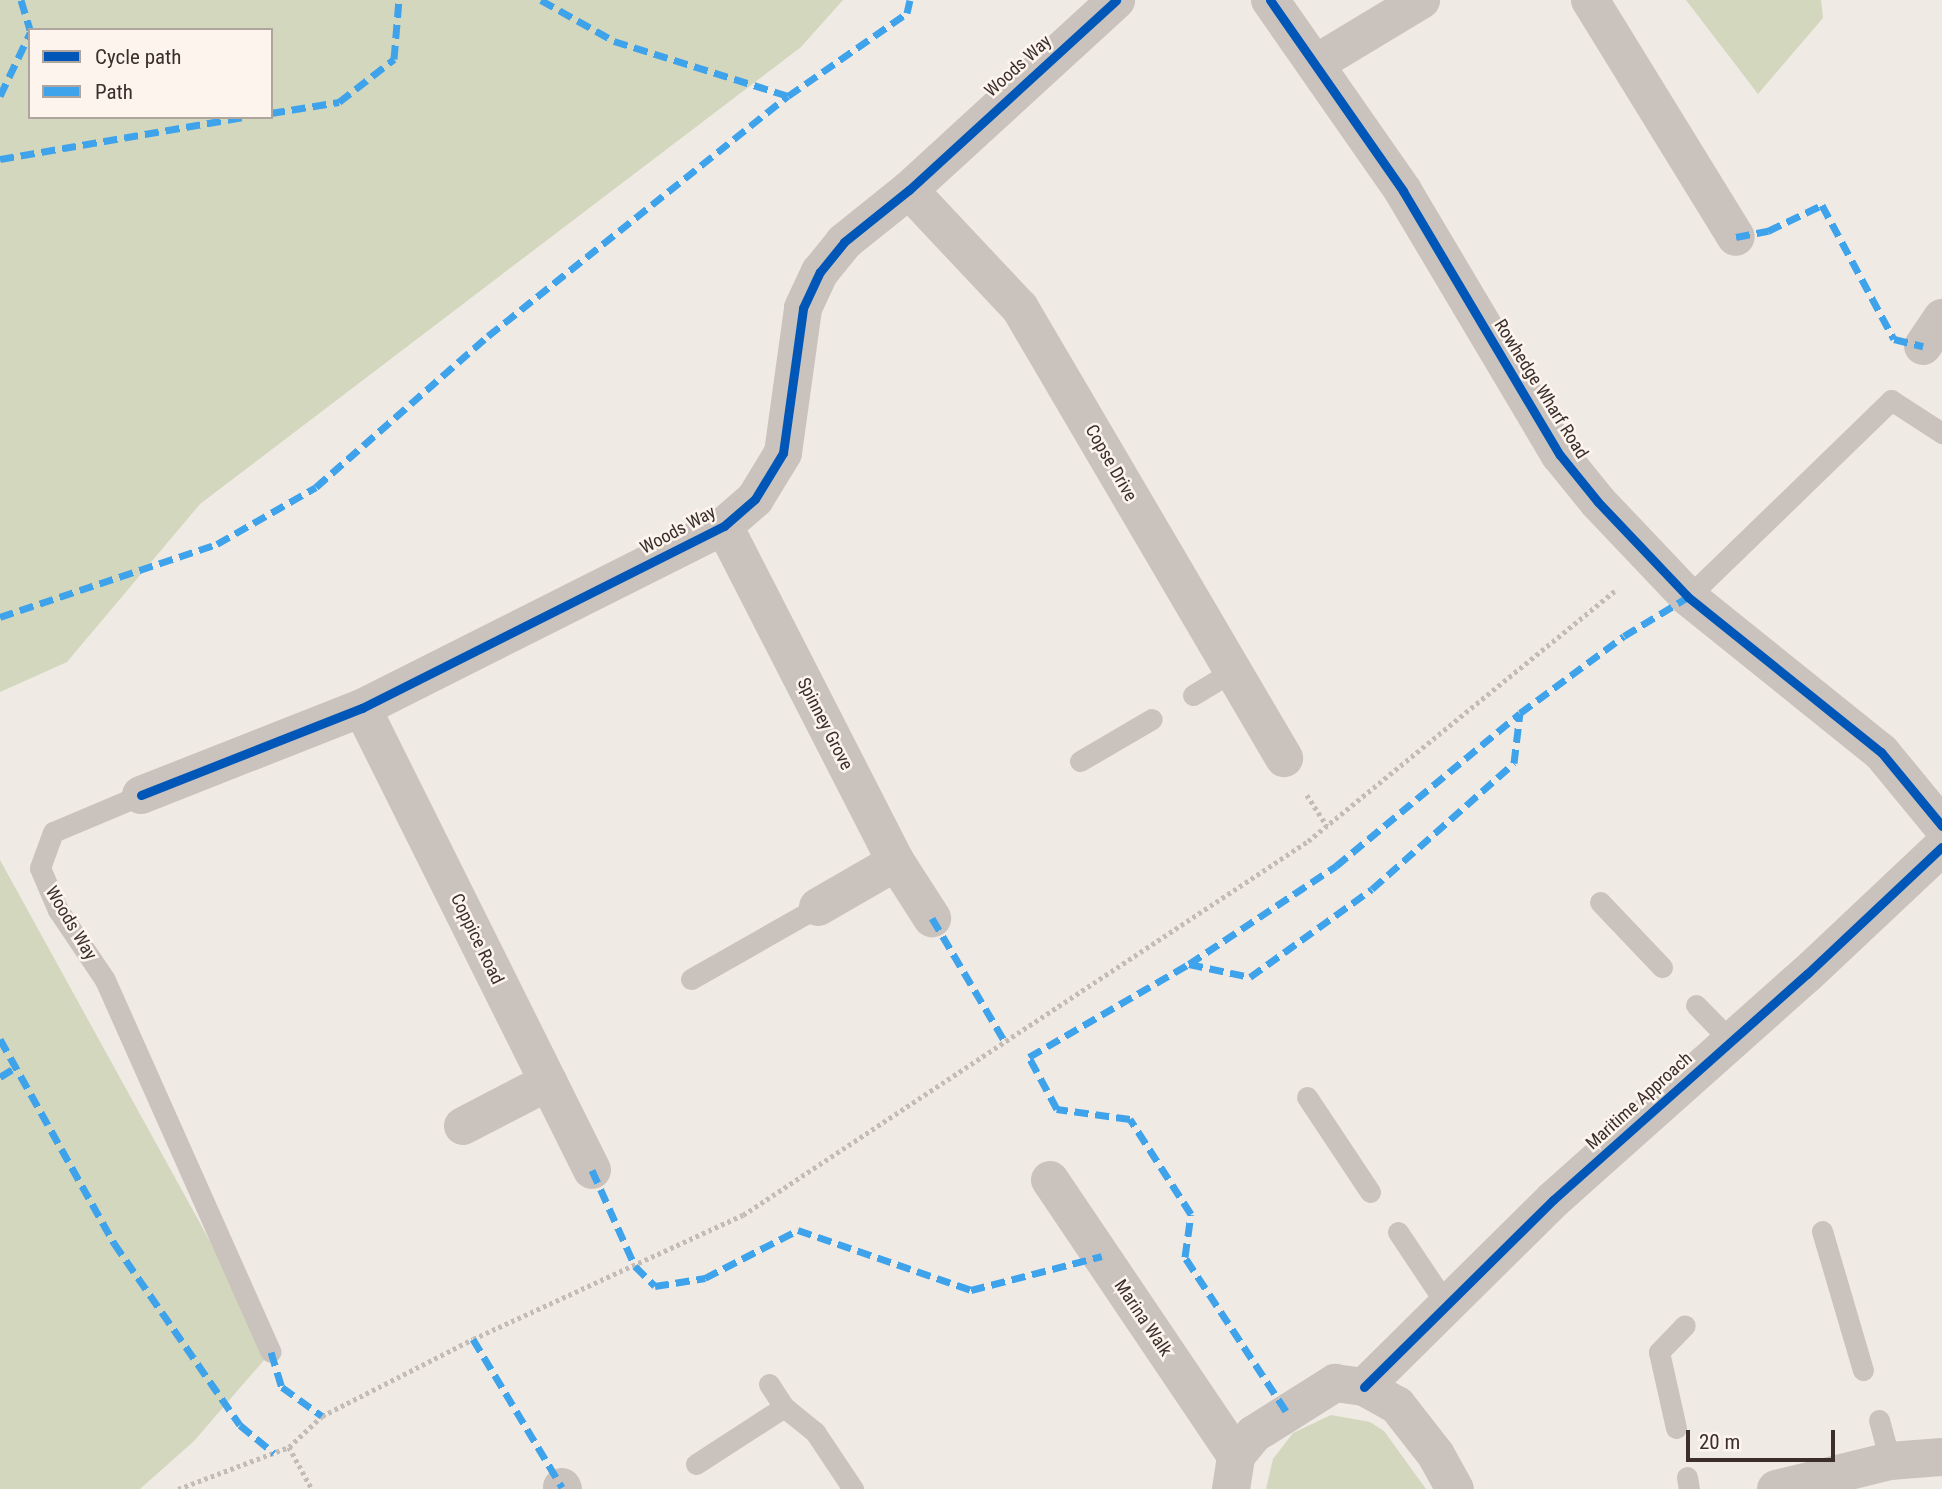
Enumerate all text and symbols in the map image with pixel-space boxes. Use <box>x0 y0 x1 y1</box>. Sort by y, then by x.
legend <box>28 28 273 119</box>
street label: Woods Way <box>980 30 1056 102</box>
text: Cycle path <box>95 45 181 69</box>
text: Path <box>95 80 133 104</box>
street label: Rowhedge Wharf Road <box>1489 315 1593 463</box>
street label: Copse Drive <box>1080 421 1142 505</box>
street label: Woods Way <box>637 501 719 559</box>
street label: Spinney Grove <box>793 674 857 774</box>
street label: Woods Way <box>41 882 101 964</box>
street label: Coppice Road <box>446 890 508 988</box>
street label: Maritime Approach <box>1581 1048 1697 1154</box>
street label: Marina Walk <box>1110 1276 1176 1360</box>
scale bar <box>1690 1416 1839 1460</box>
text: 20 m <box>1699 1430 1740 1454</box>

